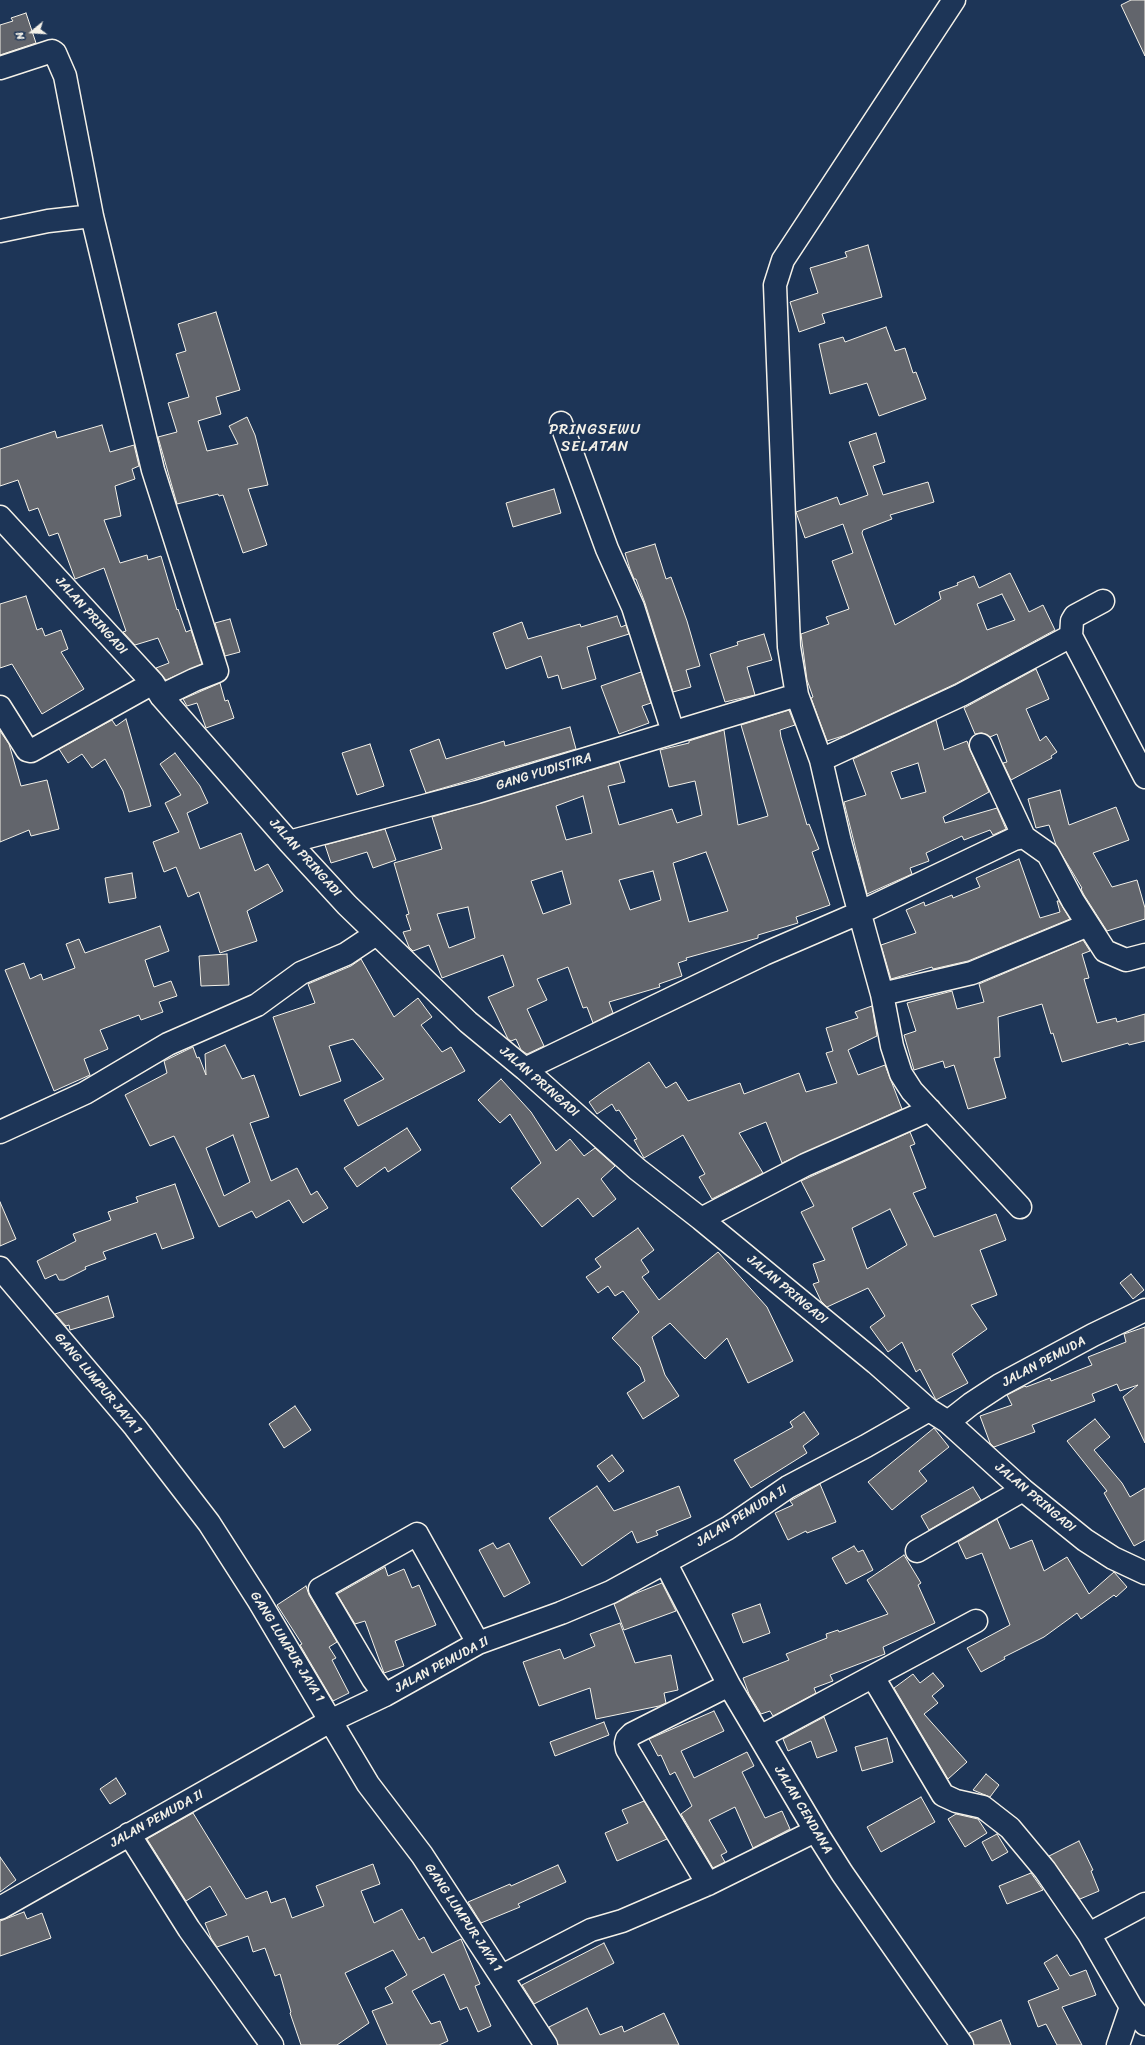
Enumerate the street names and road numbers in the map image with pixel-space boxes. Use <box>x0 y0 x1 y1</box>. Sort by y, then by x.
street label: JALAN PRINGADI <box>52 574 130 658</box>
street label: GANG YUDISTIRA <box>494 750 594 794</box>
street label: JALAN PRINGADI <box>266 816 344 900</box>
street label: JALAN PRINGADI <box>496 1043 582 1121</box>
street label: JALAN PRINGADI <box>744 1252 830 1328</box>
street label: GANG LUMPUR JAYA 1 <box>51 1330 145 1438</box>
street label: JALAN PEMUDA <box>1000 1334 1088 1390</box>
street label: JALAN PRINGADI <box>992 1460 1078 1536</box>
street label: JALAN PEMUDA II <box>694 1482 790 1550</box>
street label: GANG LUMPUR JAYA 1 <box>247 1589 327 1705</box>
street label: JALAN PEMUDA II <box>392 1634 492 1696</box>
street label: JALAN CENDANA <box>771 1763 835 1857</box>
street label: JALAN PEMUDA II <box>108 1787 206 1851</box>
street label: GANG LUMPUR JAYA 1 <box>421 1861 505 1975</box>

